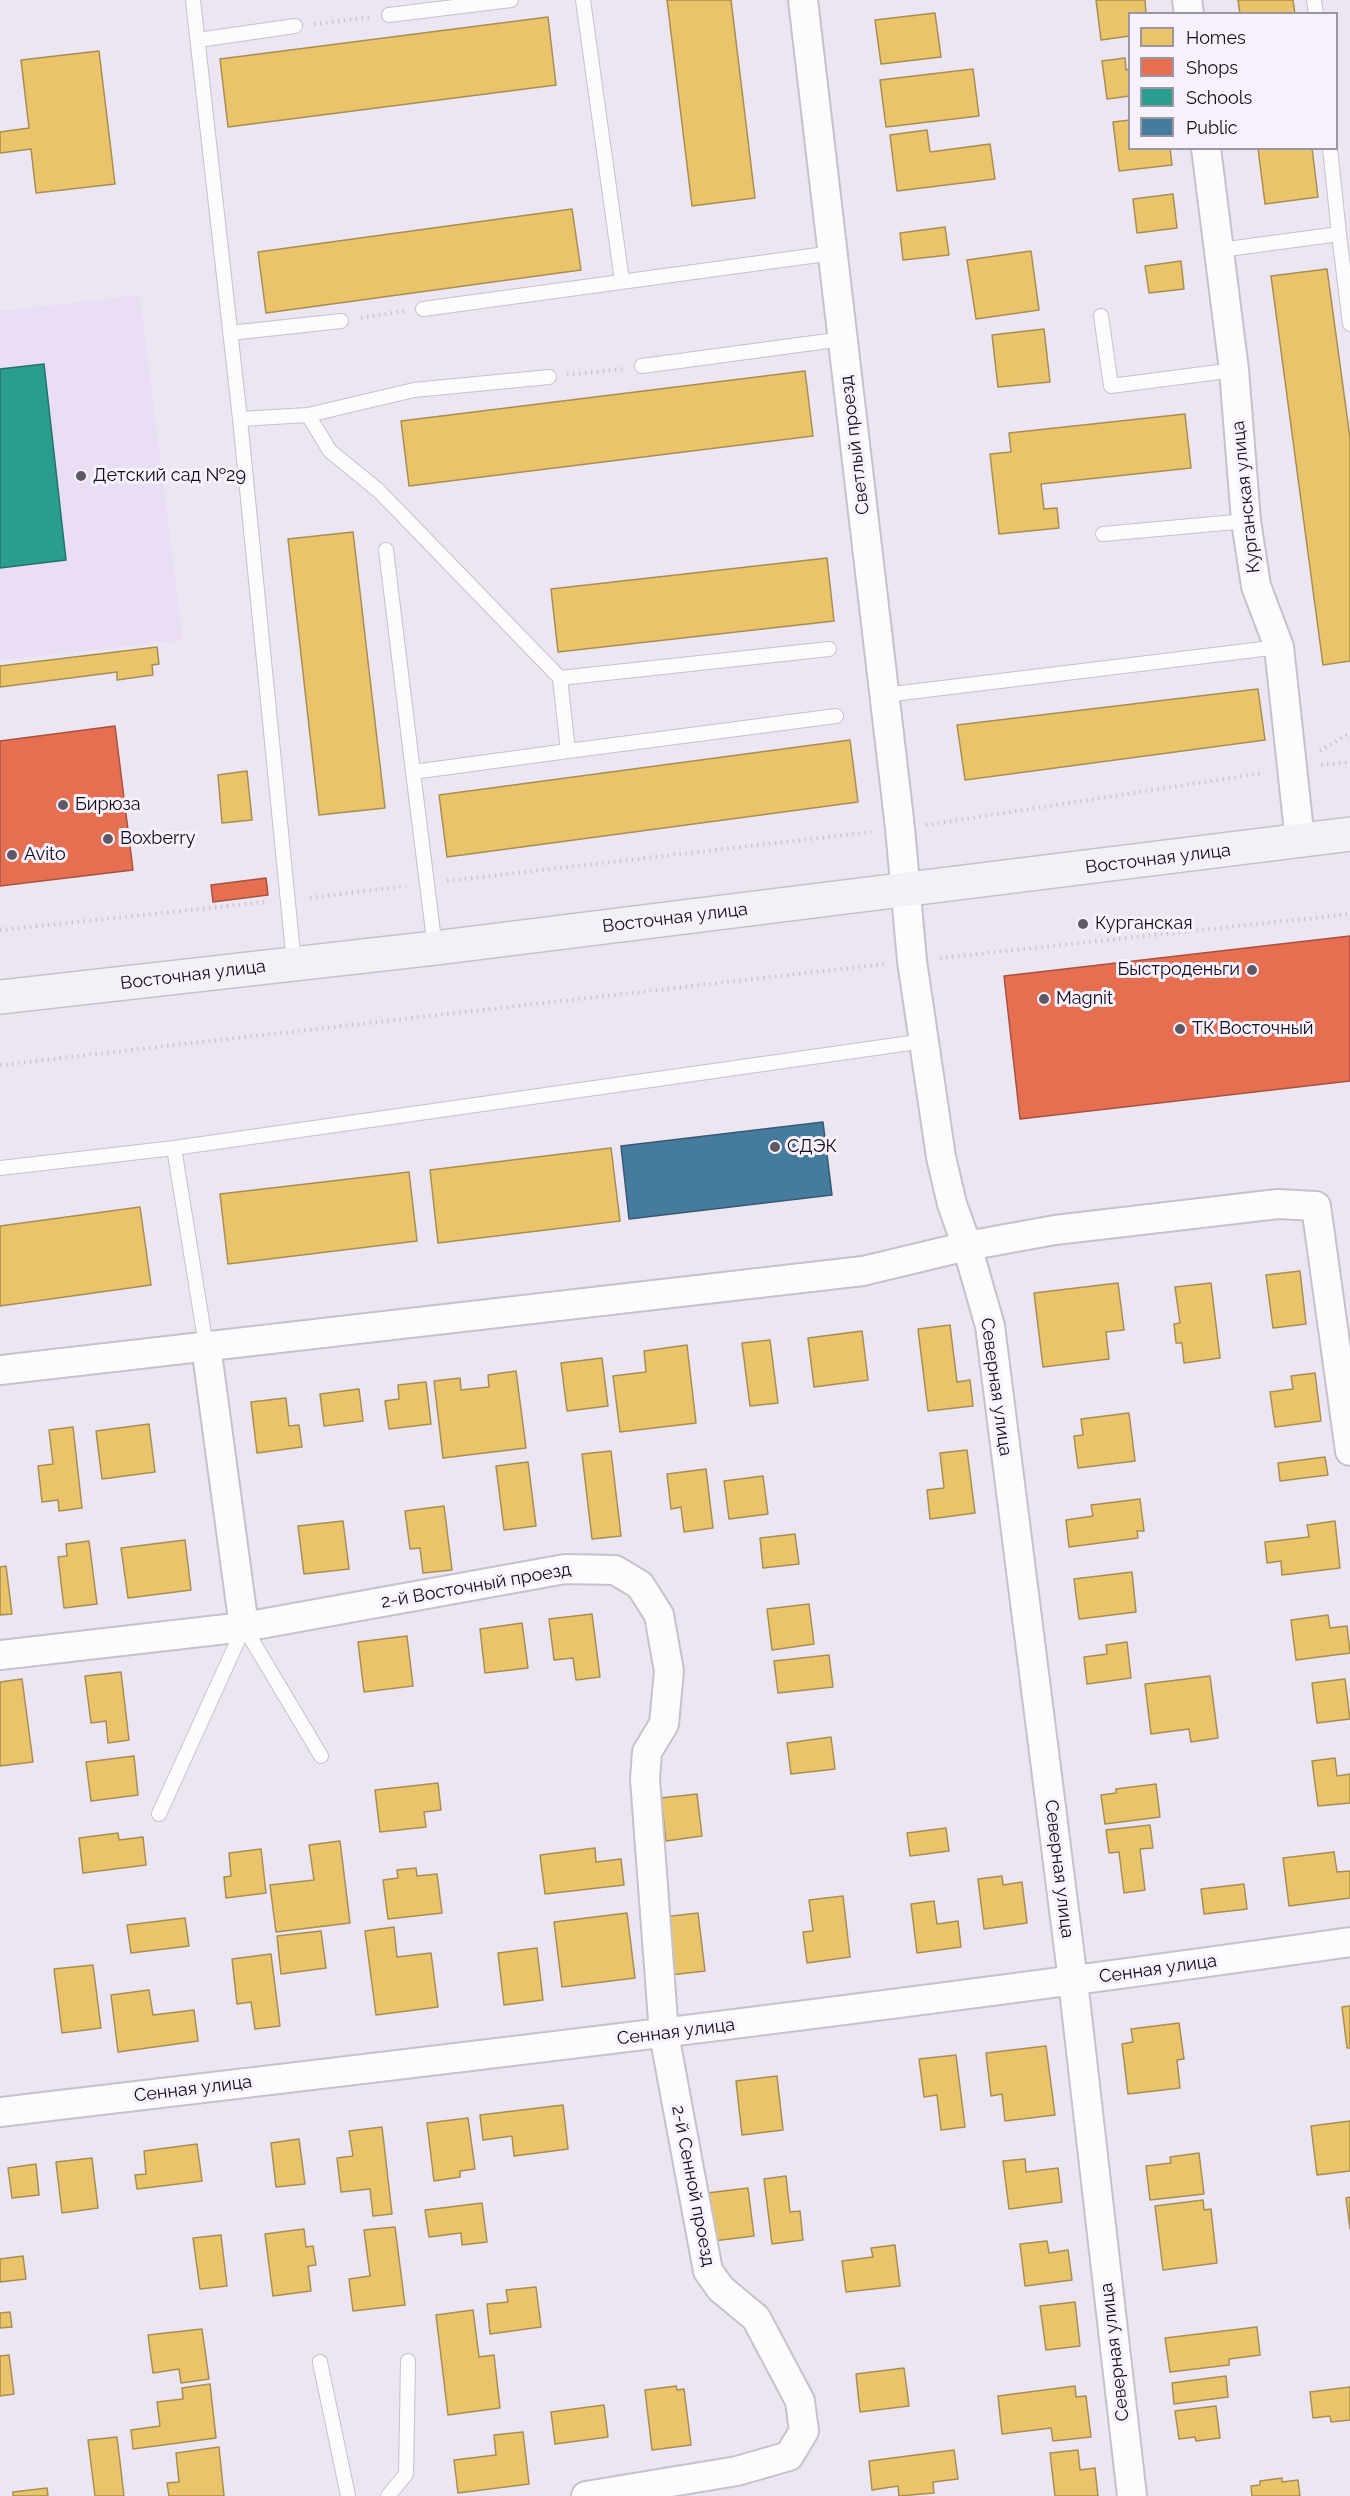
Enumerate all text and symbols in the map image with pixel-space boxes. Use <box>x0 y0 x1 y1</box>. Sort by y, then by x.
legend <box>1128 12 1338 150</box>
text: Homes <box>1186 27 1246 48</box>
text: Shops <box>1186 57 1238 78</box>
text: Schools <box>1186 87 1252 108</box>
text: Public <box>1186 117 1238 138</box>
street label: Светлый проезд <box>836 374 874 516</box>
street label: Курганская улица <box>1227 420 1265 574</box>
place label: Детский сад №29 <box>93 465 246 487</box>
marker: Детский сад №29 <box>74 469 88 483</box>
place label: Бирюза <box>75 794 141 816</box>
marker: Бирюза <box>56 798 70 812</box>
place label: Boxberry <box>120 828 195 850</box>
marker: Boxberry <box>101 832 115 846</box>
street label: Восточная улица <box>1084 839 1232 879</box>
place label: Avito <box>24 844 66 866</box>
marker: Avito <box>5 848 19 862</box>
street label: Восточная улица <box>601 898 749 938</box>
place label: Курганская <box>1095 913 1193 935</box>
marker: Курганская <box>1076 917 1090 931</box>
street label: Восточная улица <box>119 955 267 995</box>
place label: Быстроденьги <box>1118 959 1240 981</box>
marker: Быстроденьги <box>1245 963 1259 977</box>
place label: Magnit <box>1056 988 1113 1010</box>
marker: Magnit <box>1037 992 1051 1006</box>
place label: ТК Восточный <box>1192 1018 1314 1040</box>
marker: ТК Восточный <box>1173 1022 1187 1036</box>
place label: СДЭК <box>787 1136 837 1158</box>
marker: СДЭК <box>768 1140 782 1154</box>
street label: Северная улица <box>976 1316 1016 1458</box>
street label: 2-й Восточный проезд <box>379 1559 573 1613</box>
street label: Северная улица <box>1040 1799 1078 1939</box>
street label: Сенная улица <box>1098 1950 1218 1988</box>
street label: Сенная улица <box>616 2014 736 2050</box>
street label: Сенная улица <box>133 2071 253 2107</box>
street label: 2-й Сенной проезд <box>667 2104 719 2268</box>
street label: Северная улица <box>1096 2282 1134 2422</box>

